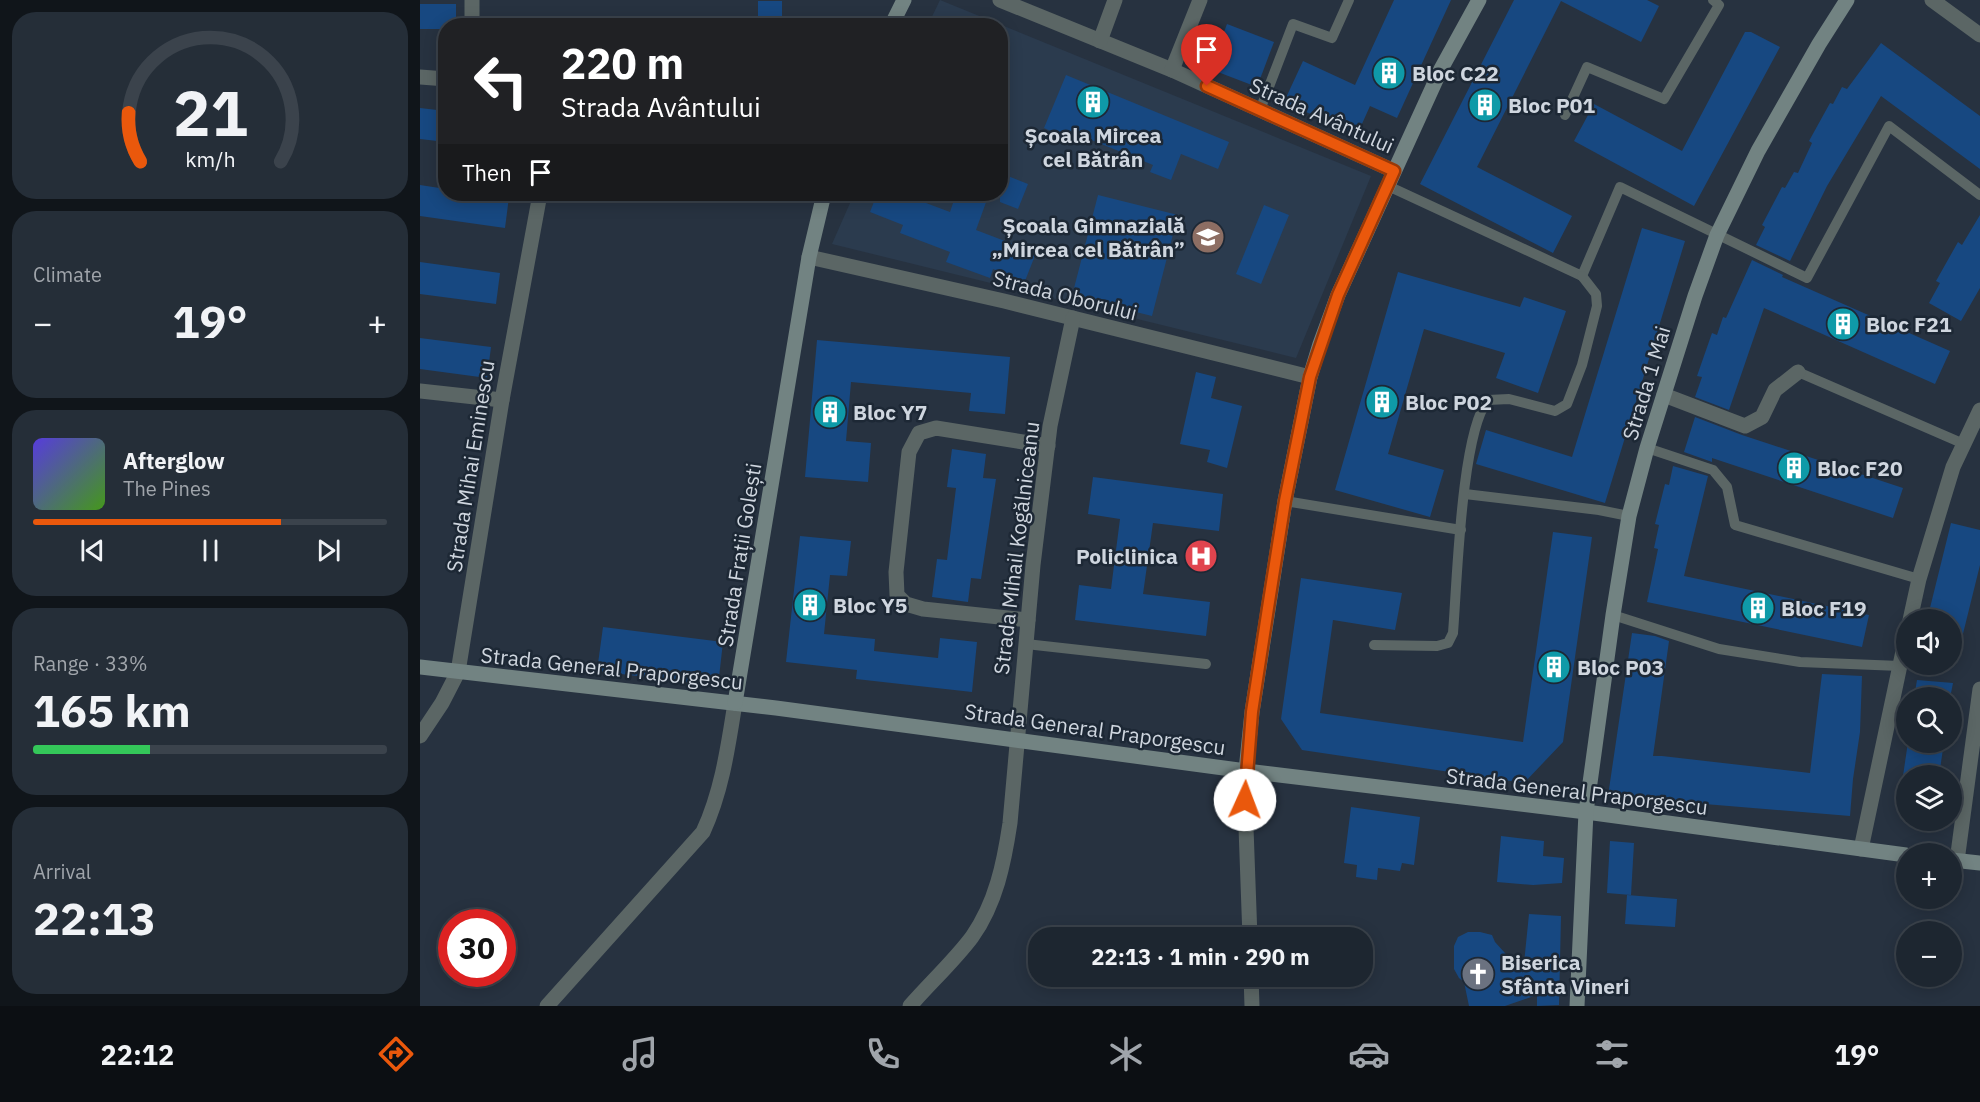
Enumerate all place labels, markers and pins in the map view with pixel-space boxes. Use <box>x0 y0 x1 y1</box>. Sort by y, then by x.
pin <box>1181 24 1232 86</box>
building icon: Bloc C22 <box>1371 55 1407 91</box>
place label: Bloc C22 <box>1412 59 1499 87</box>
building icon: Școala Mircea cel Bătrân <box>1075 84 1111 120</box>
building icon: Bloc P01 <box>1467 87 1503 123</box>
place label: Bloc P01 <box>1508 91 1595 119</box>
place label: Școala Mircea cel Bătrân <box>1024 121 1162 173</box>
place label: Școala Gimnazială „Mircea cel Bătrân” <box>991 211 1185 263</box>
school or university icon: Școala Gimnazială „Mircea cel Bătrân” <box>1190 219 1226 255</box>
building icon: Bloc F21 <box>1825 306 1861 342</box>
place label: Bloc F21 <box>1866 310 1952 338</box>
building icon: Bloc P02 <box>1364 384 1400 420</box>
place label: Bloc P02 <box>1405 388 1492 416</box>
building icon: Bloc Y7 <box>812 394 848 430</box>
place label: Bloc Y7 <box>853 398 927 426</box>
building icon: Bloc F20 <box>1776 450 1812 486</box>
place label: Bloc F20 <box>1817 454 1903 482</box>
hospital icon: Policlinica <box>1183 538 1219 574</box>
place label: Policlinica <box>1076 542 1178 570</box>
building icon: Bloc Y5 <box>792 587 828 623</box>
building icon: Bloc F19 <box>1740 590 1776 626</box>
place label: Bloc Y5 <box>833 591 907 619</box>
place label: Bloc F19 <box>1781 594 1867 622</box>
building icon: Bloc P03 <box>1536 649 1572 685</box>
place label: Bloc P03 <box>1577 653 1664 681</box>
place label: Biserica Sfânta Vineri <box>1501 948 1630 1000</box>
church icon: Biserica Sfânta Vineri <box>1460 956 1496 992</box>

